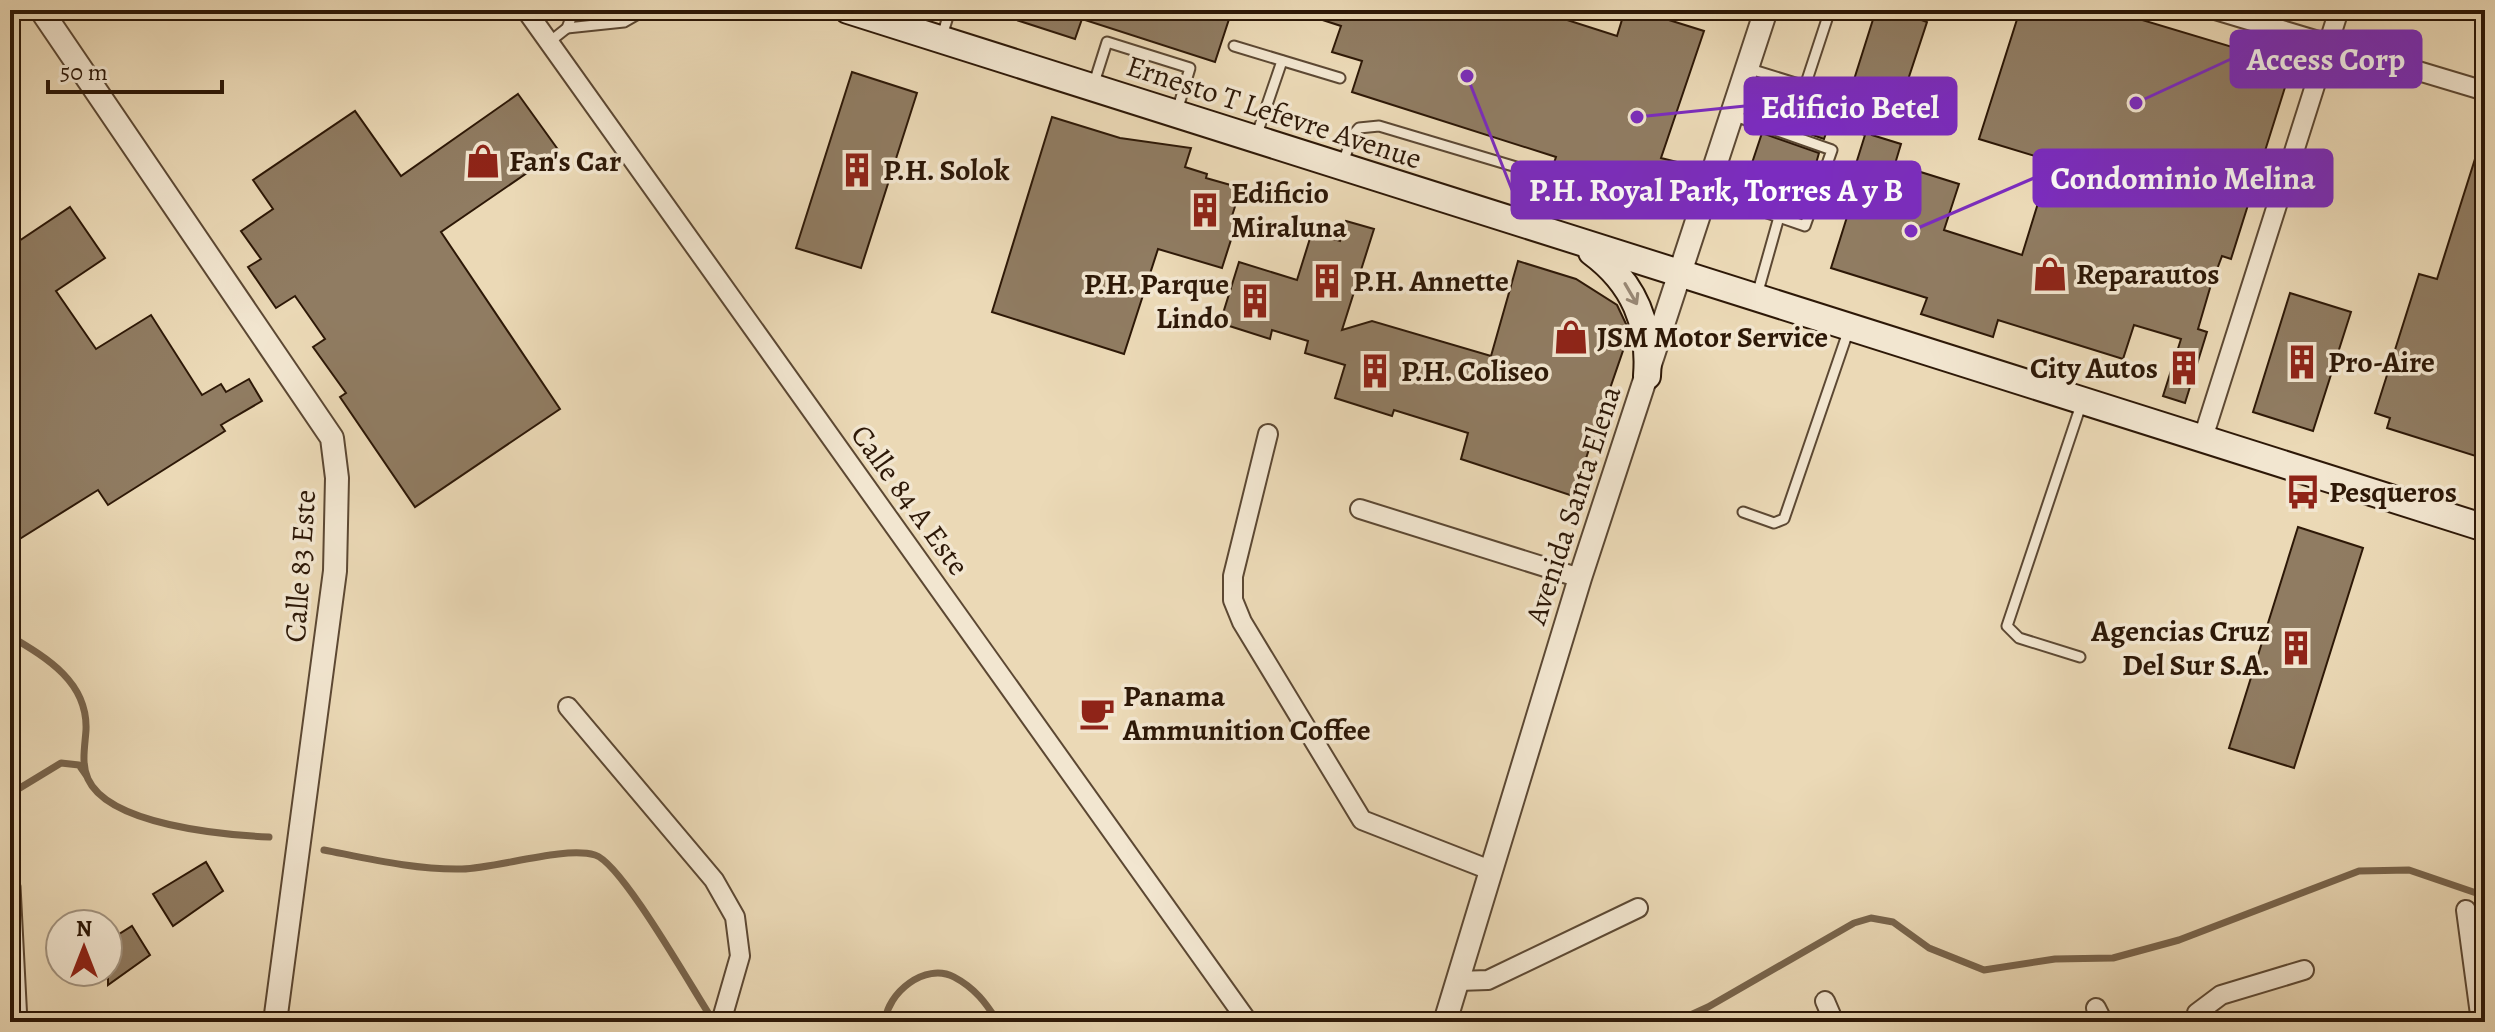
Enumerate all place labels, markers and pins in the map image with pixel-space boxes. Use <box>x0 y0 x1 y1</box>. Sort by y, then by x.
callout: Access Corp <box>2231 31 2421 87</box>
callout: Edificio Betel <box>1745 78 1956 134</box>
place label: Fan's Car <box>509 141 621 181</box>
shop icon: Fan's Car <box>464 142 502 180</box>
place label: P.H. Solok <box>883 150 1010 190</box>
callout: Condominio Melina <box>2034 150 2332 206</box>
building icon: P.H. Solok <box>838 151 876 189</box>
callout: P.H. Royal Park, Torres A y B <box>1512 162 1920 218</box>
place label: Edificio Miraluna <box>1231 173 1347 247</box>
building icon: Edificio Miraluna <box>1186 191 1224 229</box>
place label: Reparautos <box>2076 254 2219 294</box>
shop icon: Reparautos <box>2031 255 2069 293</box>
place label: P.H. Annette <box>1353 261 1509 301</box>
building icon: P.H. Annette <box>1308 262 1346 300</box>
place label: P.H. Parque Lindo <box>1084 264 1229 338</box>
building icon: P.H. Parque Lindo <box>1236 282 1274 320</box>
place label: JSM Motor Service <box>1597 317 1828 357</box>
shop icon: JSM Motor Service <box>1552 318 1590 356</box>
place label: Pro-Aire <box>2328 342 2435 382</box>
building icon: Pro-Aire <box>2283 343 2321 381</box>
place label: City Autos <box>2030 348 2158 388</box>
building icon: City Autos <box>2165 349 2203 387</box>
place label: P.H. Coliseo <box>1401 351 1549 391</box>
building icon: P.H. Coliseo <box>1356 352 1394 390</box>
place label: Pesqueros <box>2329 472 2457 512</box>
bus stop icon: Pesqueros <box>2284 473 2322 511</box>
place label: Agencias Cruz Del Sur S.A. <box>2090 611 2270 685</box>
building icon: Agencias Cruz Del Sur S.A. <box>2277 629 2315 667</box>
place label: Panama Ammunition Coffee <box>1122 676 1371 750</box>
cafe icon: Panama Ammunition Coffee <box>1078 694 1116 732</box>

